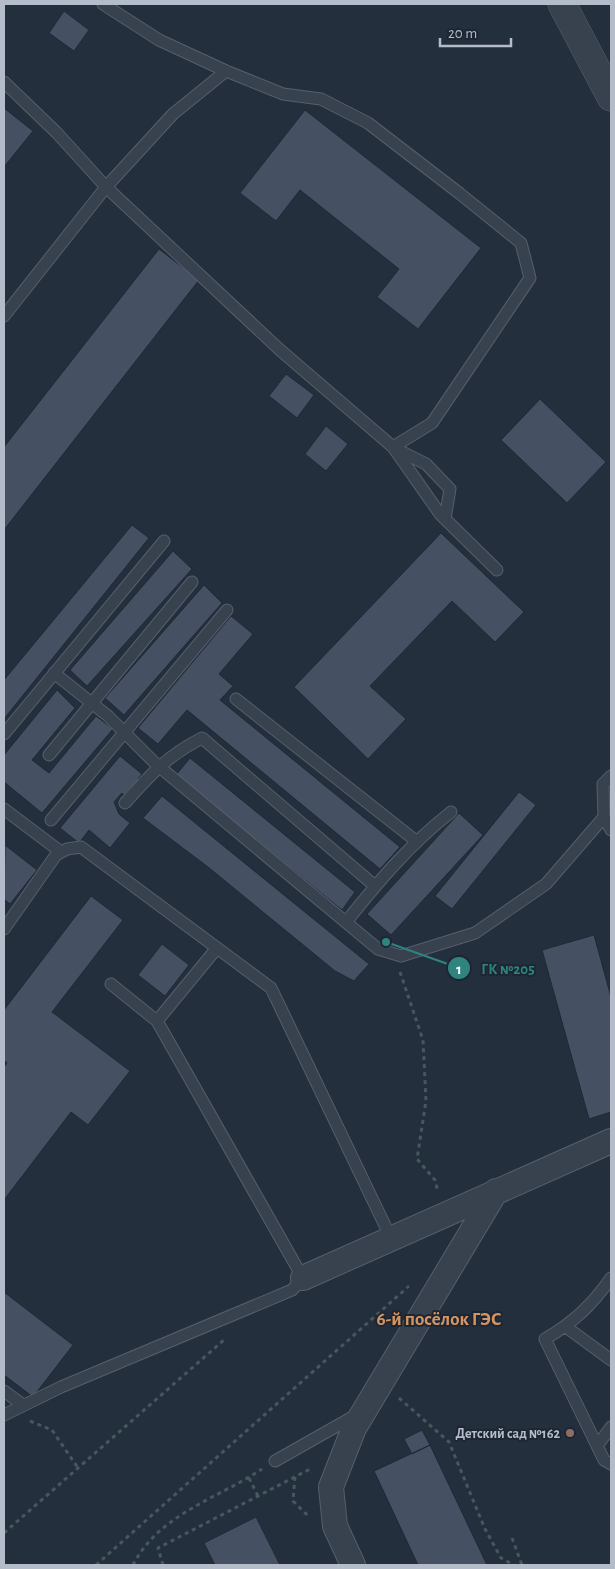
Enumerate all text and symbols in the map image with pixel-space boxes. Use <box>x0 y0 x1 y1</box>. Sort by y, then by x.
scale bar <box>440 15 511 47</box>
text: 20 m <box>448 26 477 41</box>
callout: ГК №205 <box>447 953 545 983</box>
text: 1 <box>456 962 462 977</box>
text: ГК №205 <box>481 962 535 977</box>
district label: 6-й посёлок ГЭС <box>376 1310 502 1329</box>
place label: Детский сад №162 <box>455 1427 560 1441</box>
marker: Детский сад №162 <box>564 1427 576 1439</box>

